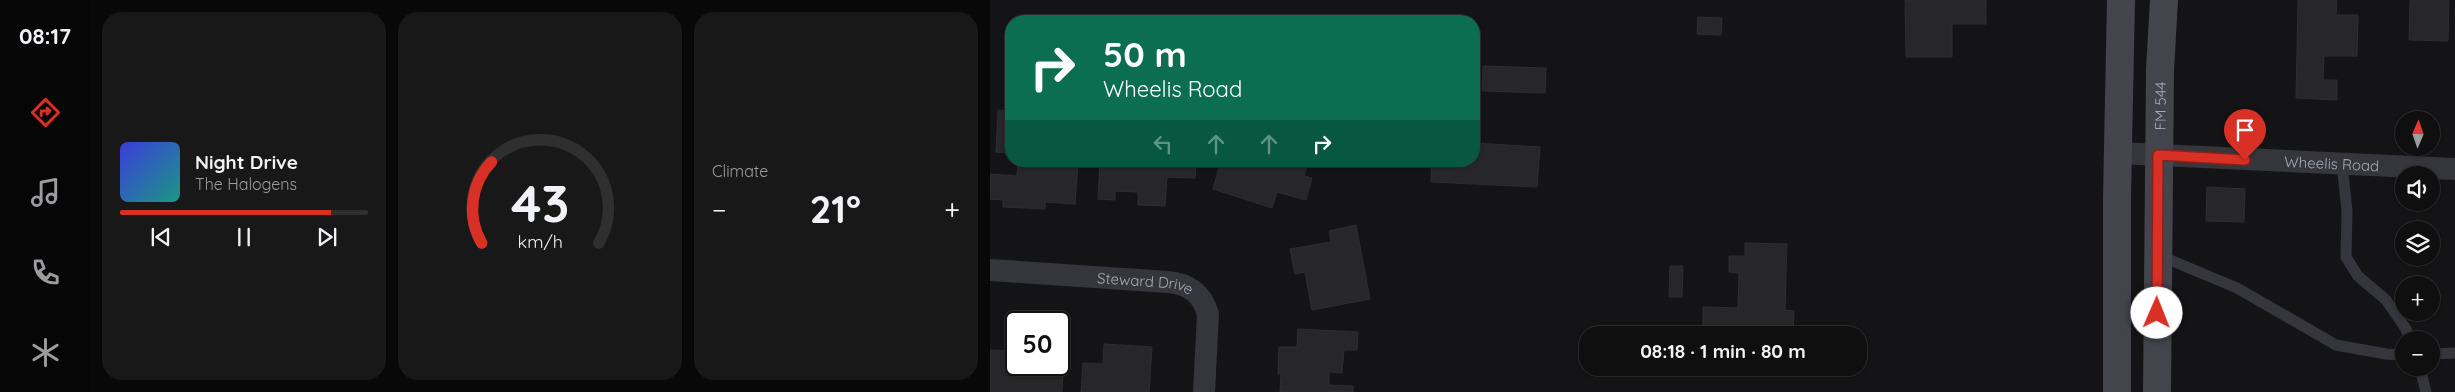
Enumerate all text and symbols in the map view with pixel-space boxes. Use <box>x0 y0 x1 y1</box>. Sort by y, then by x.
text: 08:17 <box>19 22 71 50</box>
text: 50 m <box>1103 32 1187 76</box>
icon: right <box>1020 35 1085 100</box>
text: Wheelis Road <box>1103 75 1242 103</box>
street label: FM 544 <box>2150 81 2169 131</box>
icon: directions <box>28 95 63 130</box>
pin <box>2224 109 2266 160</box>
north arrow <box>2395 111 2440 156</box>
map controls <box>2395 111 2440 376</box>
icon: arrive <box>2231 116 2259 144</box>
icon: left <box>1149 130 1177 158</box>
icon: ahead <box>1202 130 1230 158</box>
icon: ahead <box>1255 130 1283 158</box>
icon: right <box>1308 130 1336 158</box>
text: Night Drive <box>195 150 298 174</box>
street label: Wheelis Road <box>2284 151 2380 175</box>
text: Climate <box>712 161 768 181</box>
button: sound <box>2395 166 2440 211</box>
text: 43 <box>511 170 569 235</box>
text: The Halogens <box>195 174 297 194</box>
icon: music <box>28 175 63 210</box>
text: 21° <box>810 185 861 233</box>
text: − <box>712 192 727 227</box>
text: + <box>944 192 960 227</box>
button: layers <box>2395 221 2440 266</box>
icon: previous <box>147 223 175 251</box>
icon: pause <box>230 223 258 251</box>
icon: next <box>313 223 341 251</box>
text: km/h <box>517 230 563 252</box>
icon: phone <box>28 255 63 290</box>
street label: Steward Drive <box>1097 268 1197 298</box>
button: + <box>2395 276 2440 321</box>
position arrow <box>2130 286 2182 338</box>
speed limit sign: 50 <box>1005 311 1070 376</box>
button: − <box>2395 331 2440 376</box>
icon: climate <box>28 335 63 370</box>
text: 08:18 · 1 min · 80 m <box>1640 339 1806 363</box>

